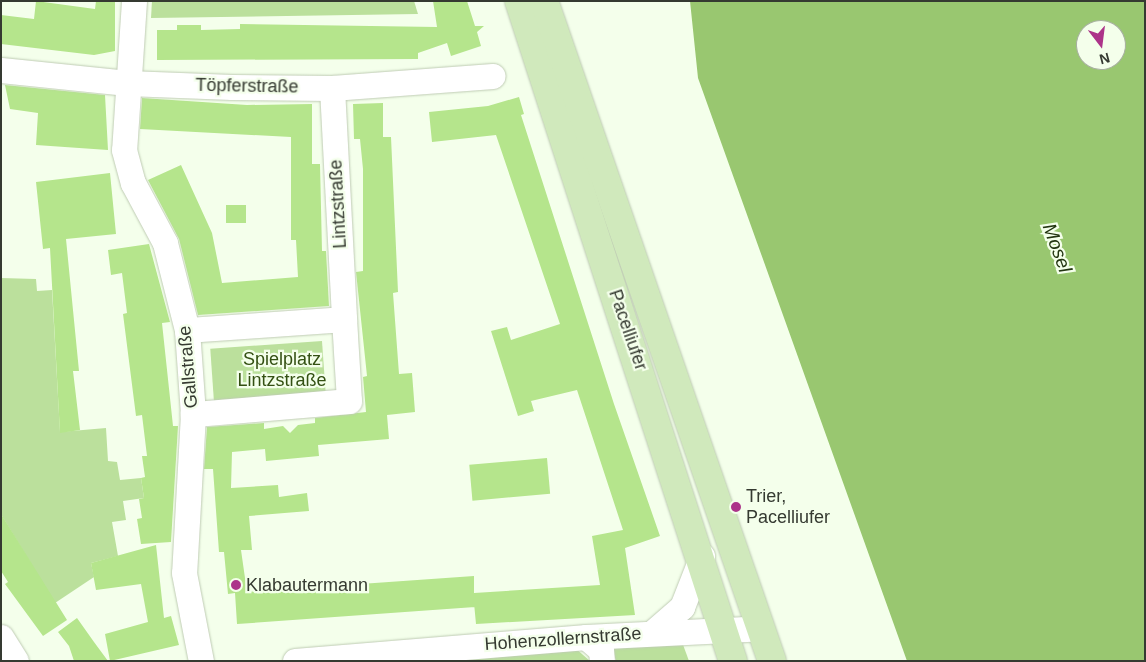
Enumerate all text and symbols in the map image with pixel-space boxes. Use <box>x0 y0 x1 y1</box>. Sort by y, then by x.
north arrow <box>1076 20 1126 70</box>
text: N <box>1098 49 1112 68</box>
street label: Töpferstraße <box>195 74 299 98</box>
street label: Lintzstraße <box>325 159 351 249</box>
water label: Mosel <box>1038 220 1076 276</box>
street label: Pacelliufer <box>604 287 652 373</box>
street label: Gallstraße <box>174 325 202 409</box>
park label: Spielplatz Lintzstraße <box>237 349 327 392</box>
place label: Trier, Pacelliufer <box>746 486 830 528</box>
marker: Trier, Pacelliufer <box>730 501 742 513</box>
place label: Klabautermann <box>246 574 368 596</box>
marker: Klabautermann <box>230 579 242 591</box>
street label: Hohenzollernstraße <box>484 623 642 655</box>

